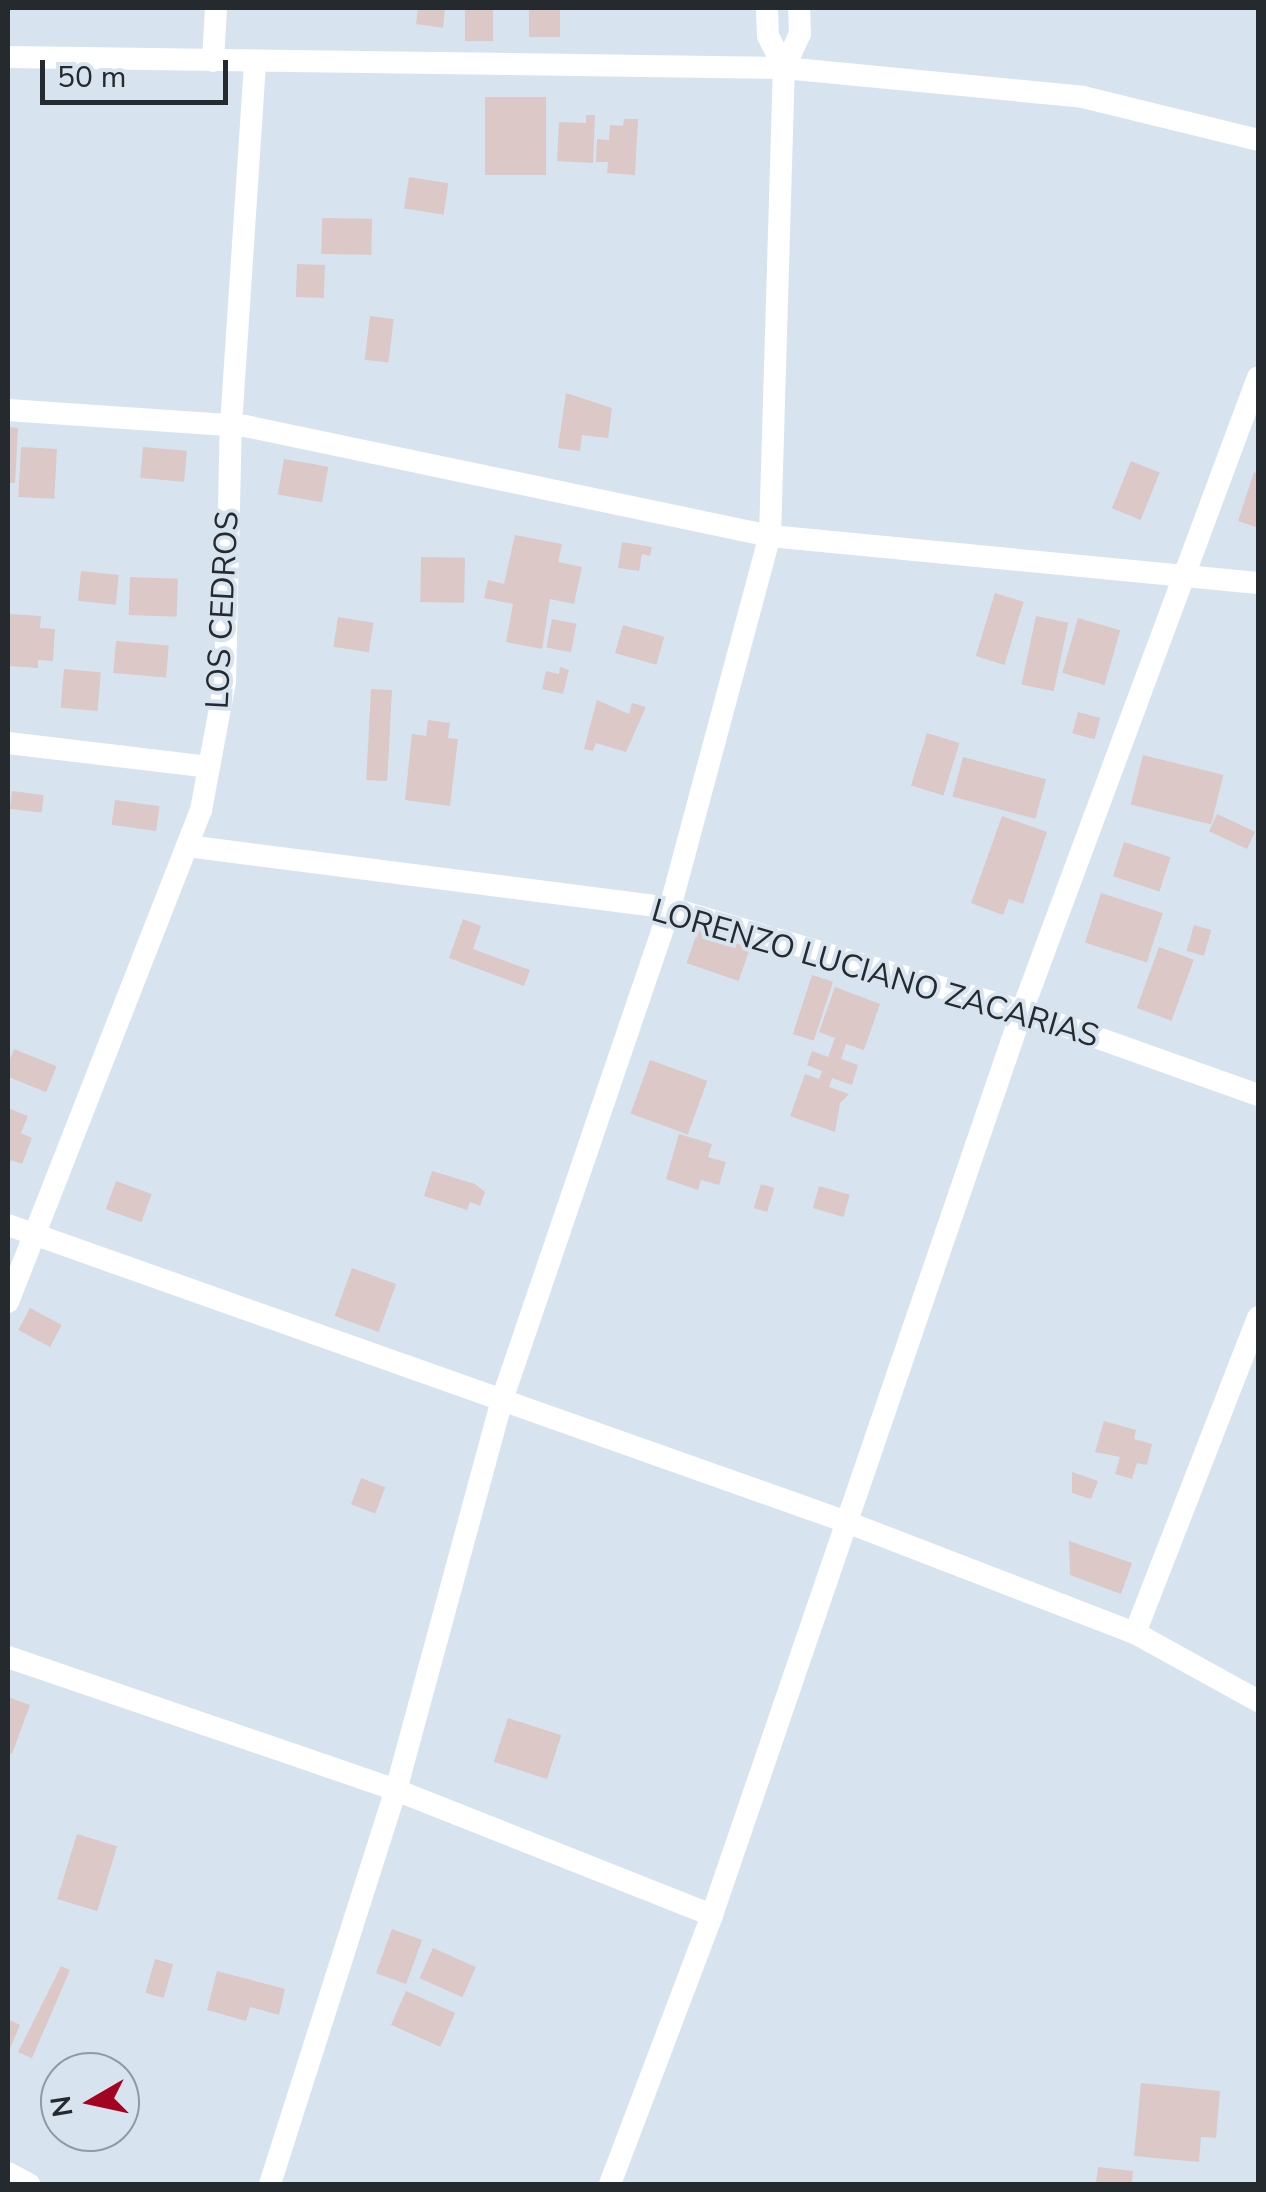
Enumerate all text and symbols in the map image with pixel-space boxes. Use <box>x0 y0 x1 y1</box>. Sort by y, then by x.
scale bar <box>45 40 232 102</box>
text: 50 m <box>57 57 126 98</box>
street label: LOS CEDROS <box>199 510 247 710</box>
street label: LORENZO LUCIANO ZACARIAS <box>647 892 1103 1056</box>
north arrow <box>40 2052 140 2152</box>
text: N <box>42 2093 83 2120</box>

